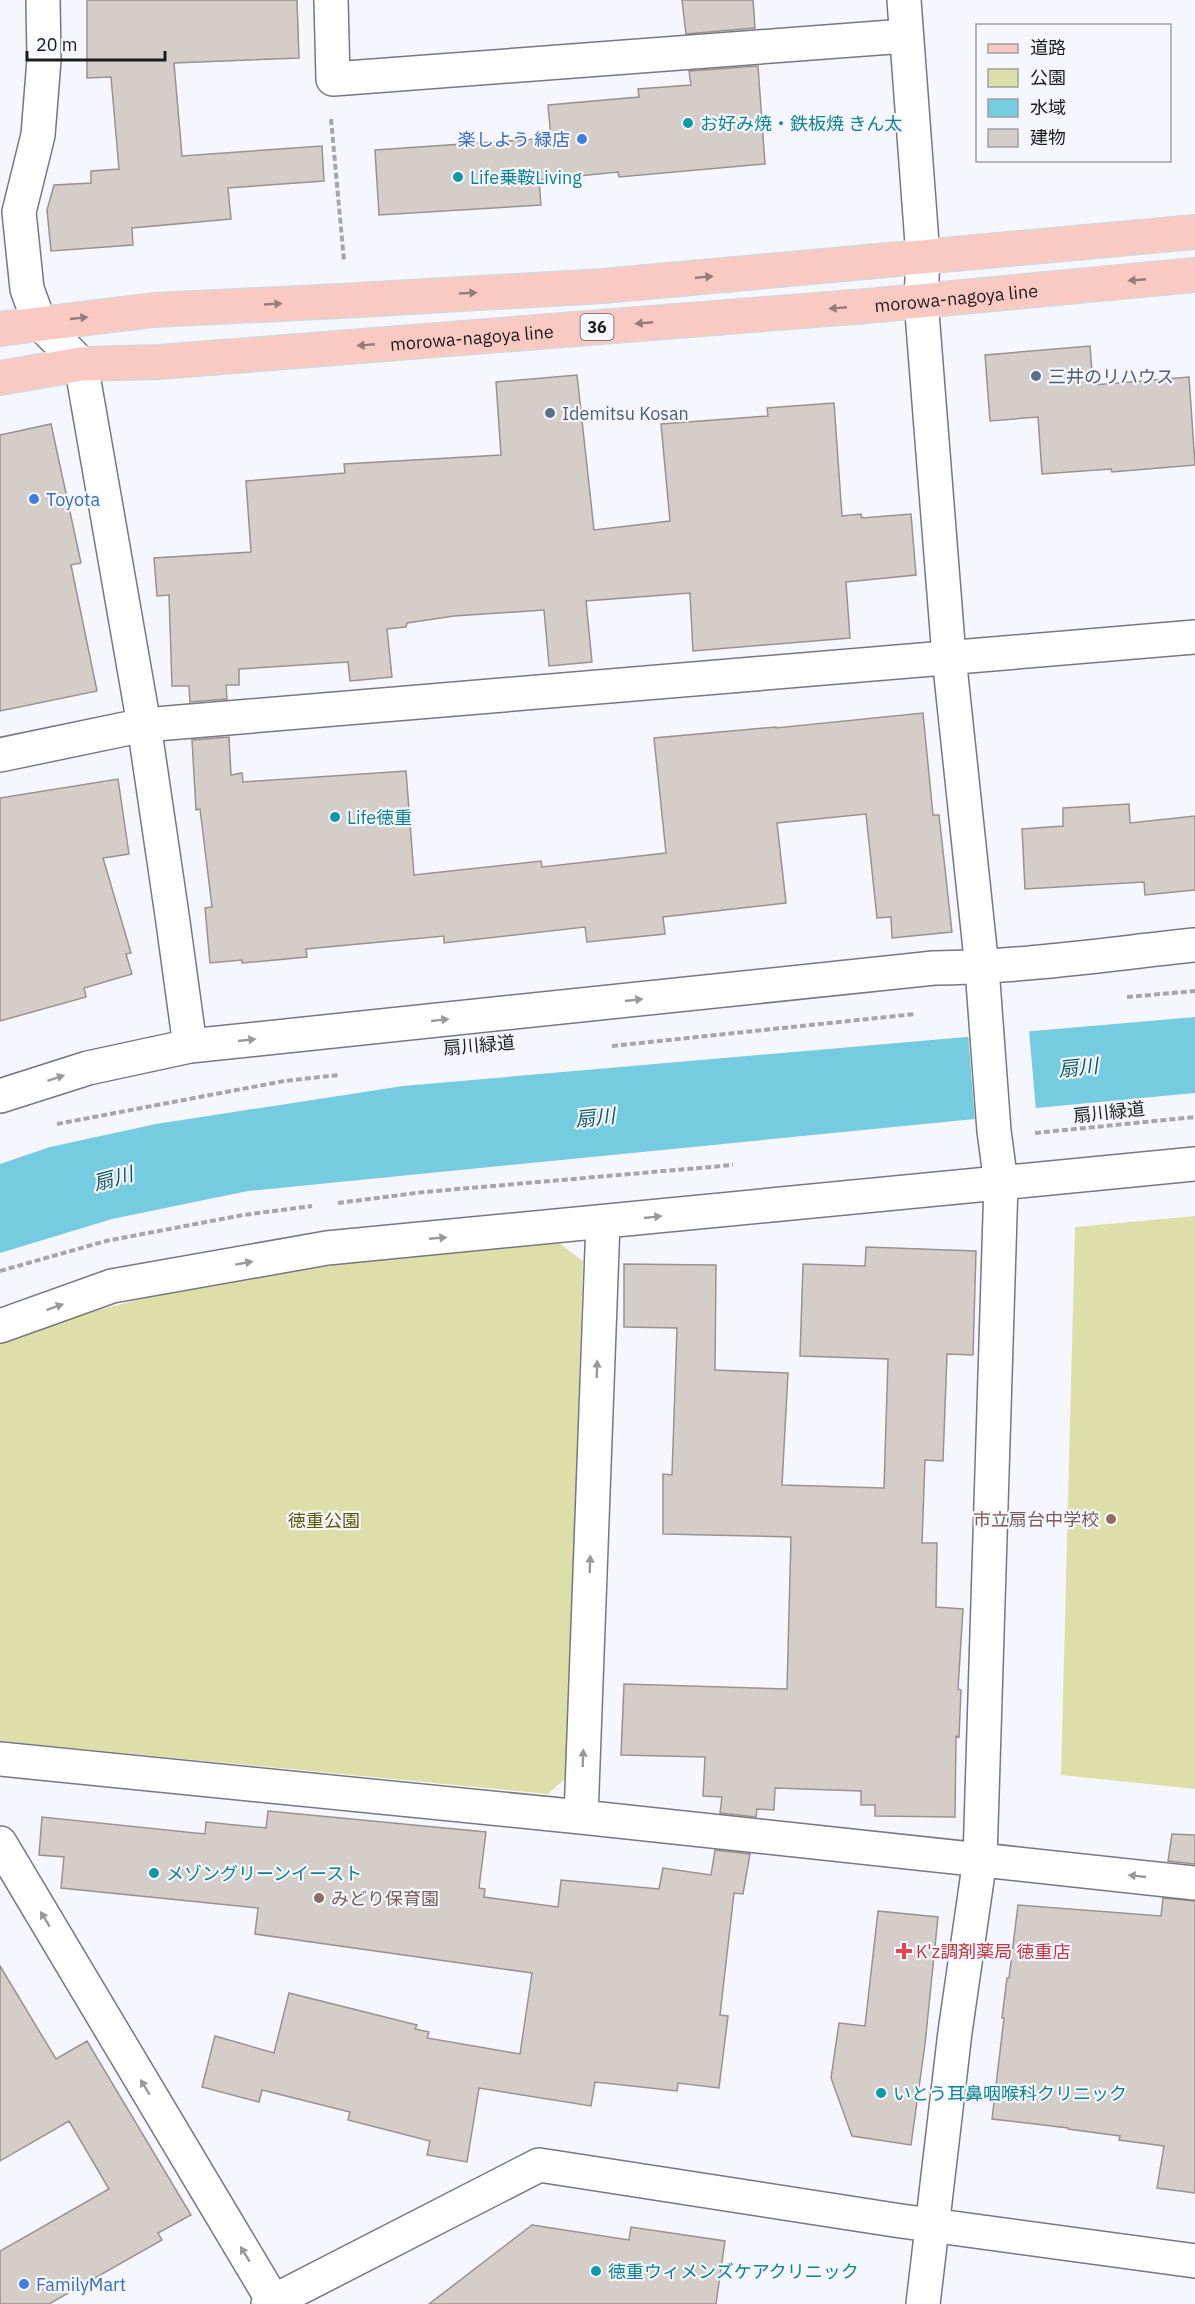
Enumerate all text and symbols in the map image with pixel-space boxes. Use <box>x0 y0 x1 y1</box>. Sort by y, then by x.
scale bar <box>27 24 165 62</box>
legend <box>976 24 1171 162</box>
text: 20 m <box>36 33 78 56</box>
text: 道路 <box>1030 36 1066 59</box>
text: 公園 <box>1030 66 1066 89</box>
text: 水域 <box>1030 96 1066 119</box>
place label: お好み焼・鉄板焼 きん太 <box>700 112 902 135</box>
marker: お好み焼・鉄板焼 きん太 <box>681 116 695 130</box>
text: 建物 <box>1030 126 1066 149</box>
place label: 楽しよう 緑店 <box>458 128 570 151</box>
marker: 楽しよう 緑店 <box>575 132 589 146</box>
place label: Life乗鞍Living <box>470 166 582 189</box>
marker: Life乗鞍Living <box>451 170 465 184</box>
one-way arrow <box>695 272 714 281</box>
one-way arrow <box>1127 275 1146 285</box>
street label: morowa-nagoya line <box>873 278 1039 317</box>
one-way arrow <box>458 288 477 297</box>
one-way arrow <box>264 300 283 309</box>
one-way arrow <box>829 303 848 313</box>
one-way arrow <box>69 313 88 323</box>
road number: 36 <box>580 314 614 340</box>
street label: morowa-nagoya line <box>389 319 555 355</box>
one-way arrow <box>634 319 653 328</box>
one-way arrow <box>356 341 375 350</box>
place label: 三井のリハウス <box>1048 365 1174 388</box>
marker: 三井のリハウス <box>1029 369 1043 383</box>
place label: Idemitsu Kosan <box>562 402 689 425</box>
marker: Idemitsu Kosan <box>543 406 557 420</box>
place label: Toyota <box>46 488 100 511</box>
marker: Toyota <box>27 492 41 506</box>
place label: Life徳重 <box>347 806 412 829</box>
marker: Life徳重 <box>328 810 342 824</box>
one-way arrow <box>625 995 644 1005</box>
one-way arrow <box>431 1015 450 1025</box>
street label: 扇川緑道 <box>442 1030 516 1060</box>
one-way arrow <box>237 1036 256 1045</box>
water label: 扇川 <box>1057 1051 1101 1083</box>
one-way arrow <box>47 1073 65 1082</box>
street label: 扇川緑道 <box>1072 1097 1146 1127</box>
water label: 扇川 <box>574 1101 618 1133</box>
water label: 扇川 <box>90 1159 138 1196</box>
one-way arrow <box>643 1212 662 1222</box>
one-way arrow <box>428 1233 447 1243</box>
one-way arrow <box>235 1258 254 1267</box>
one-way arrow <box>46 1301 64 1311</box>
one-way arrow <box>593 1359 602 1378</box>
place label: 市立扇台中学校 <box>973 1508 1099 1531</box>
park label: 徳重公園 <box>288 1509 360 1532</box>
marker: 市立扇台中学校 <box>1104 1512 1118 1526</box>
one-way arrow <box>586 1554 595 1573</box>
one-way arrow <box>578 1749 588 1768</box>
place label: メゾングリーンイースト <box>166 1862 362 1885</box>
marker: メゾングリーンイースト <box>147 1866 161 1880</box>
one-way arrow <box>1127 1871 1146 1881</box>
place label: みどり保育園 <box>331 1887 439 1910</box>
marker: みどり保育園 <box>312 1891 326 1905</box>
one-way arrow <box>40 1911 51 1927</box>
place label: K'z調剤薬局 徳重店 <box>916 1940 1070 1963</box>
marker: K'z調剤薬局 徳重店 <box>897 1944 911 1958</box>
one-way arrow <box>140 2079 151 2095</box>
place label: いとう耳鼻咽喉科クリニック <box>893 2082 1127 2105</box>
marker: いとう耳鼻咽喉科クリニック <box>874 2086 888 2100</box>
one-way arrow <box>240 2245 250 2262</box>
place label: 徳重ウィメンズケアクリニック <box>608 2260 859 2283</box>
marker: 徳重ウィメンズケアクリニック <box>589 2264 603 2278</box>
place label: FamilyMart <box>36 2273 126 2296</box>
marker: FamilyMart <box>17 2277 31 2291</box>

